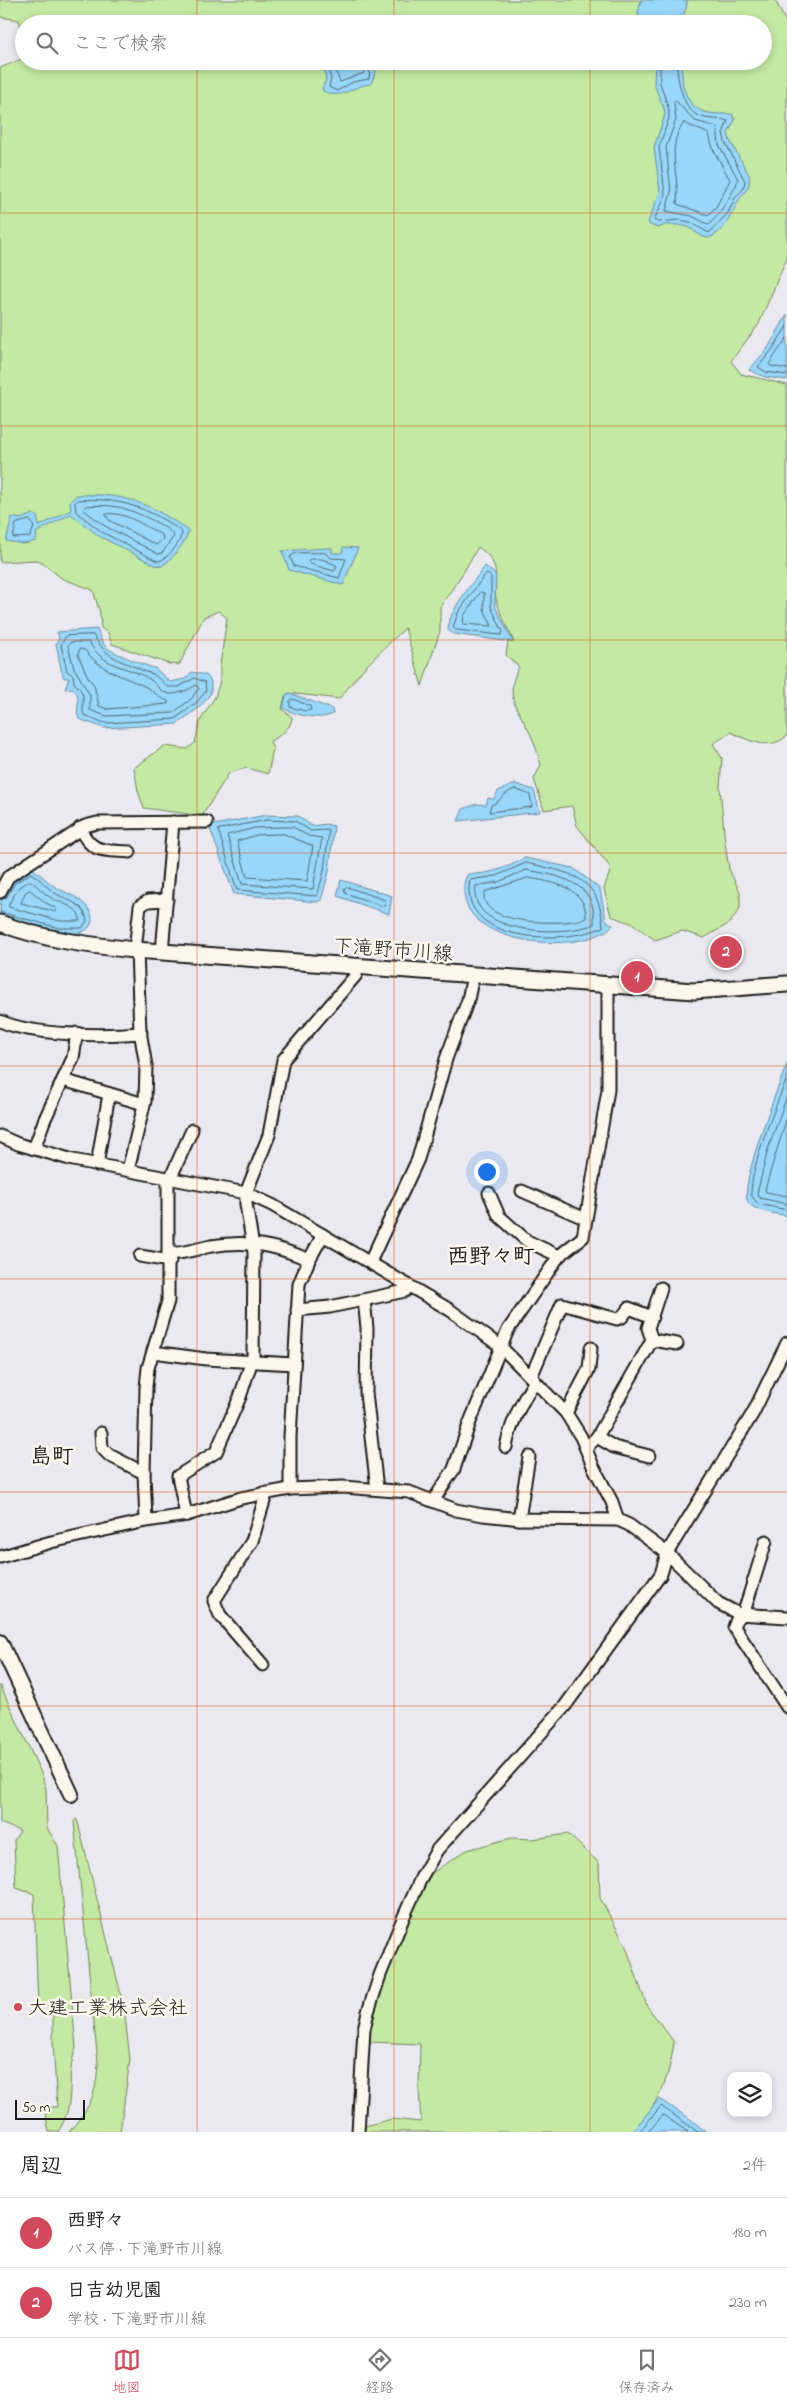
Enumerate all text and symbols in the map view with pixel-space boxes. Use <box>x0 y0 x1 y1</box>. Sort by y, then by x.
search box <box>15 15 772 70</box>
icon: search <box>33 29 61 57</box>
text: ここで検索 <box>73 31 168 58</box>
street label: 下滝野市川線 <box>332 933 454 970</box>
pin: 2 <box>710 933 742 971</box>
pin: 1 <box>621 958 653 996</box>
your location <box>474 1159 500 1185</box>
district label: 西野々町 <box>447 1242 535 1274</box>
district label: 島町 <box>30 1442 74 1474</box>
place label: 大建工業株式会社 <box>28 1995 188 2024</box>
marker: 大建工業株式会社 <box>12 2001 24 2013</box>
map controls <box>727 2072 772 2117</box>
button: layers <box>727 2072 772 2117</box>
scale bar <box>15 2097 85 2120</box>
text: 50 m <box>22 2098 50 2119</box>
text: 周辺 <box>20 2152 62 2182</box>
text: 2件 <box>743 2154 767 2178</box>
text: 西野々 <box>67 2208 124 2235</box>
text: 1 <box>33 2221 39 2245</box>
text: 180 m <box>733 2221 767 2245</box>
text: バス停 · 下滝野市川線 <box>67 2238 222 2262</box>
text: 日吉幼児園 <box>67 2278 162 2305</box>
text: 2 <box>32 2291 40 2315</box>
text: 230 m <box>729 2291 767 2315</box>
text: 学校 · 下滝野市川線 <box>67 2308 206 2332</box>
tab: 地図 <box>113 2346 141 2399</box>
tab: 経路 <box>366 2346 394 2399</box>
tab: 保存済み <box>619 2346 675 2399</box>

